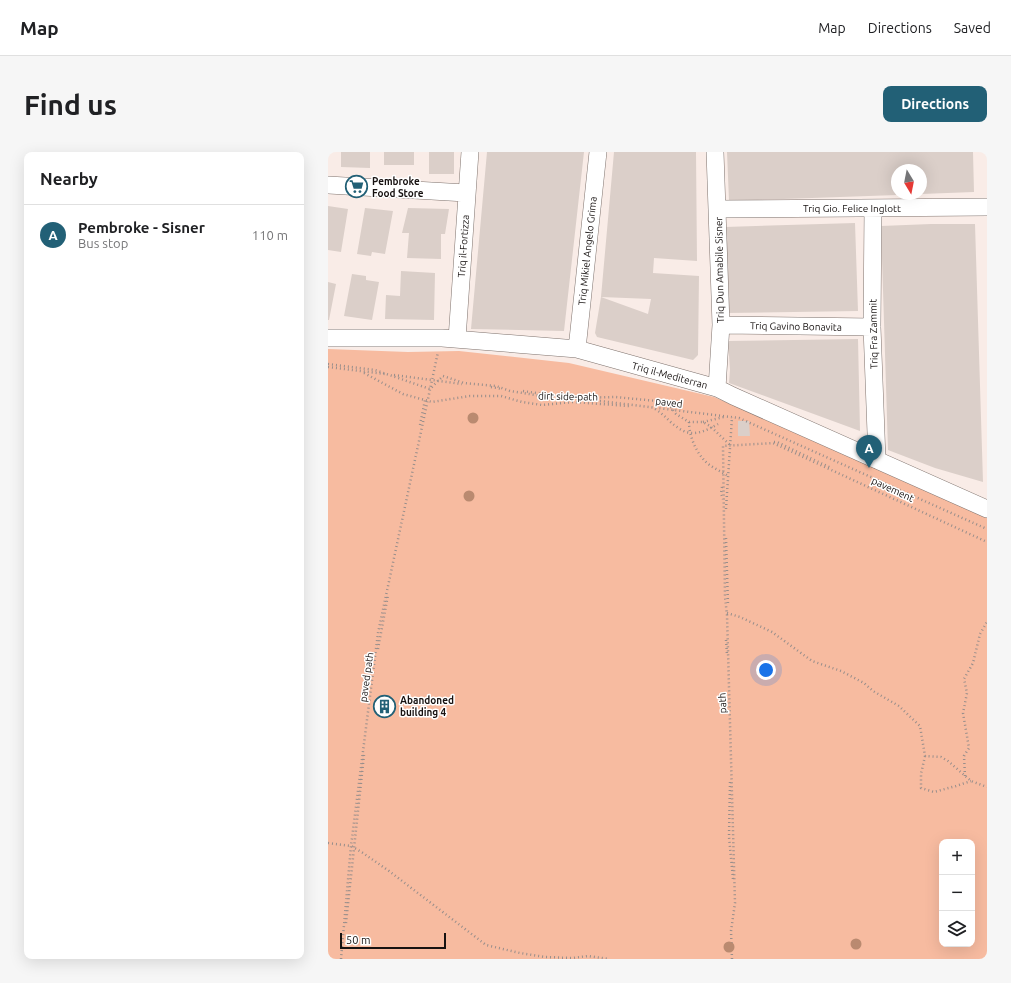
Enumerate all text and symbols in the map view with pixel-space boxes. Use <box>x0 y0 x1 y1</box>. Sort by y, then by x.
text: Map <box>20 17 59 39</box>
text: Map <box>818 20 846 36</box>
text: Directions <box>868 20 932 36</box>
text: Saved <box>954 20 991 36</box>
button: Directions <box>883 86 987 122</box>
text: Find us <box>24 89 117 120</box>
north arrow <box>891 164 927 200</box>
text: Nearby <box>40 169 98 188</box>
supermarket icon: Pembroke Food Store <box>344 174 370 200</box>
place label: Pembroke Food Store <box>372 176 424 199</box>
street label: Triq Mikiel Angelo Grima <box>576 196 599 306</box>
street label: Triq Gio. Felice Inglott <box>803 203 901 214</box>
street label: Triq il-Fortizza <box>456 214 471 278</box>
street label: Triq Dun Amabile Sisner <box>713 217 726 323</box>
text: Pembroke - Sisner <box>78 219 205 236</box>
text: A <box>48 228 58 242</box>
text: 110 m <box>252 228 288 242</box>
text: Bus stop <box>78 236 128 250</box>
street label: Triq Fra Zammit <box>867 299 880 369</box>
street label: Triq Gavino Bonavita <box>750 320 842 333</box>
street label: Triq il-Mediterran <box>631 360 709 391</box>
street label: dirt side-path <box>538 390 598 403</box>
street label: paved <box>655 395 683 410</box>
pin: A <box>856 435 882 468</box>
street label: pavement <box>870 475 916 504</box>
street label: paved path <box>358 651 375 703</box>
your location <box>756 660 776 680</box>
street label: path <box>717 692 728 713</box>
building icon: Abandoned building 4 <box>371 693 397 719</box>
place label: Abandoned building 4 <box>400 695 454 718</box>
map controls <box>939 839 975 947</box>
button: + <box>939 839 975 875</box>
button: − <box>939 875 975 911</box>
button: layers <box>939 911 975 947</box>
scale bar <box>340 931 446 950</box>
text: 50 m <box>346 934 370 946</box>

